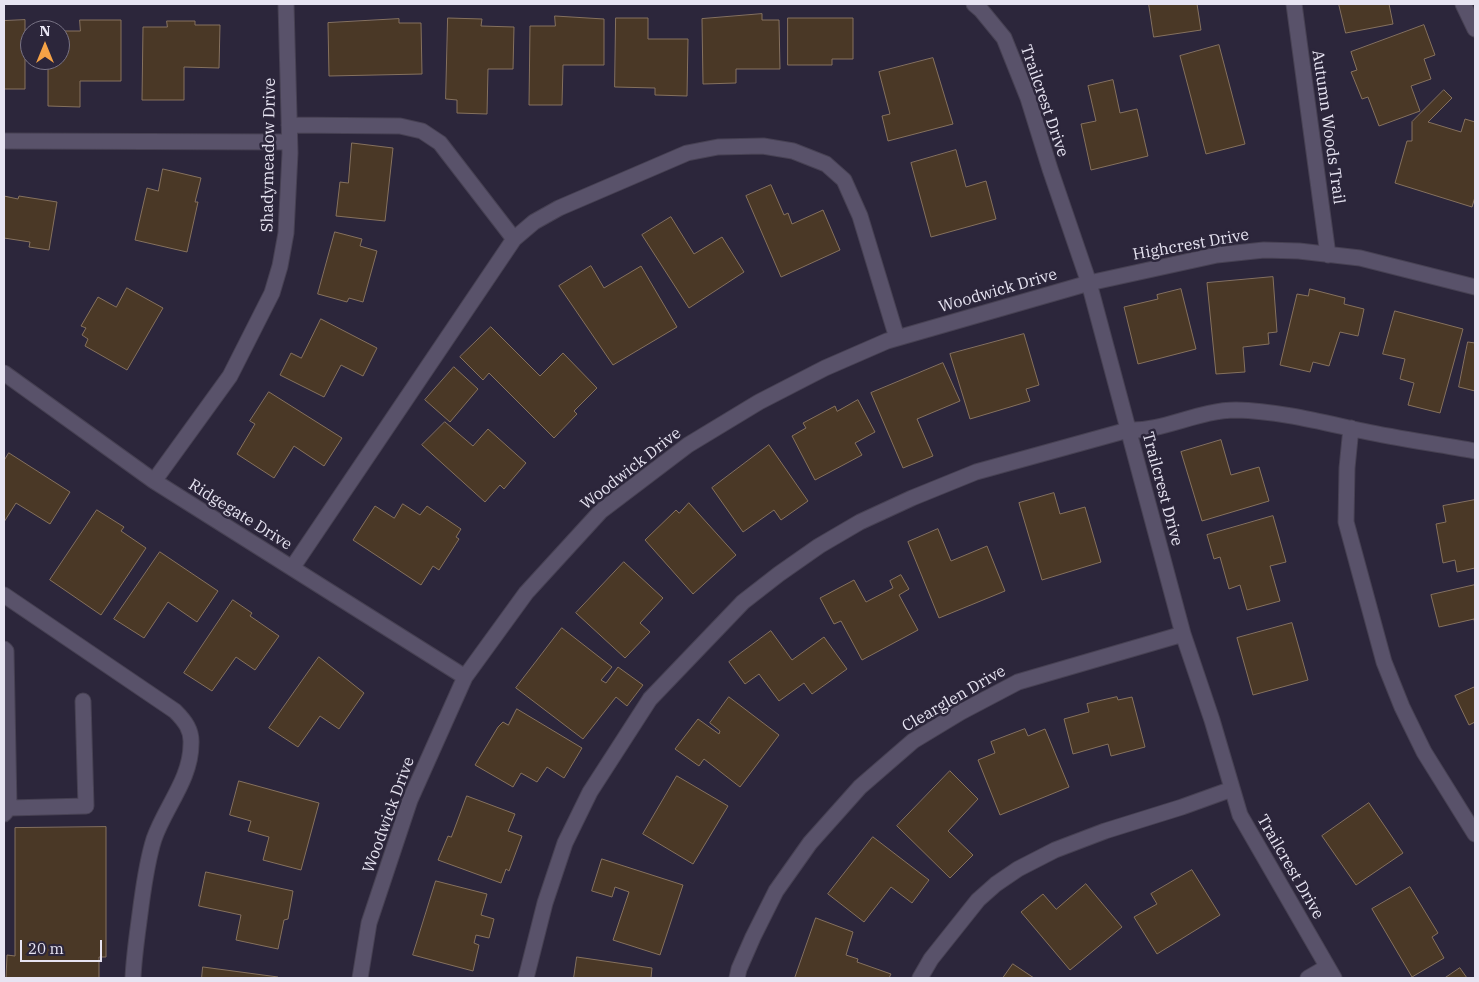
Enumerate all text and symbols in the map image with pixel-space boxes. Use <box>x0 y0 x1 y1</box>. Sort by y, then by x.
north arrow <box>20 20 70 70</box>
text: N <box>39 22 51 40</box>
street label: Trailcrest Drive <box>1016 42 1072 160</box>
street label: Autumn Woods Trail <box>1308 49 1348 205</box>
street label: Shadymeadow Drive <box>258 78 280 232</box>
street label: Highcrest Drive <box>1131 225 1251 265</box>
street label: Woodwick Drive <box>937 265 1059 317</box>
street label: Woodwick Drive <box>577 424 685 514</box>
street label: Trailcrest Drive <box>1138 430 1186 548</box>
street label: Ridgegate Drive <box>185 476 295 554</box>
street label: Clearglen Drive <box>899 662 1009 736</box>
street label: Woodwick Drive <box>359 754 419 876</box>
street label: Trailcrest Drive <box>1252 811 1328 923</box>
scale bar <box>22 930 105 962</box>
text: 20 m <box>28 939 64 958</box>

